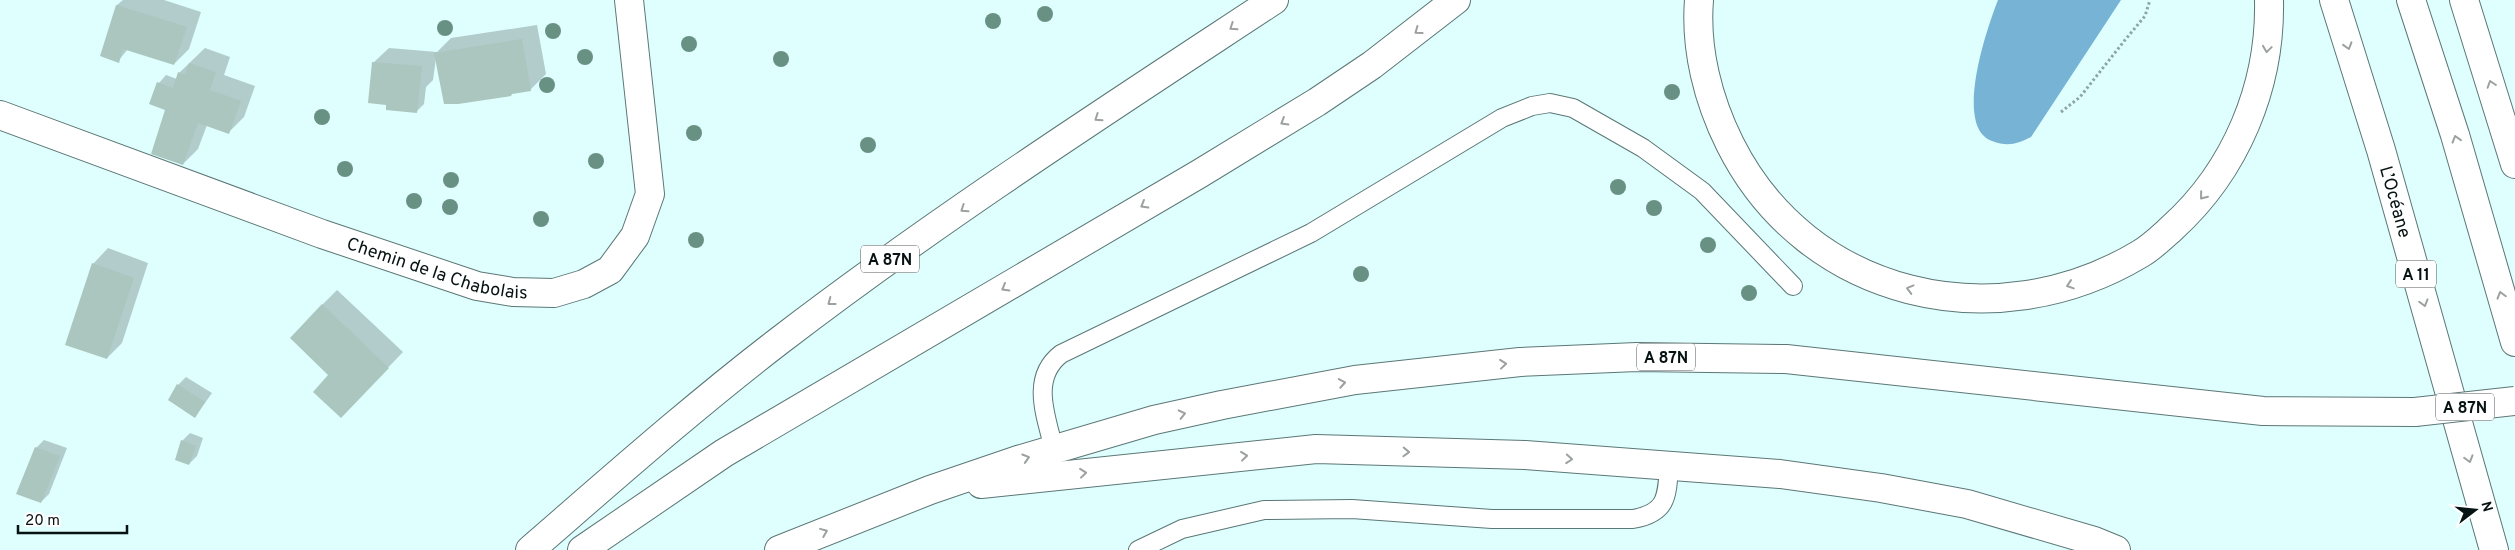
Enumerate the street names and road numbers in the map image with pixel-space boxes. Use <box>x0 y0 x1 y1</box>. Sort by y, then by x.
street label: L’Océane <box>2373 164 2415 241</box>
street label: Chemin de la Chabolais <box>343 233 528 305</box>
road number: A 87N <box>861 245 919 272</box>
road number: A 11 <box>2396 260 2436 288</box>
road number: A 87N <box>1637 344 1695 371</box>
road number: A 87N <box>2436 394 2494 421</box>

